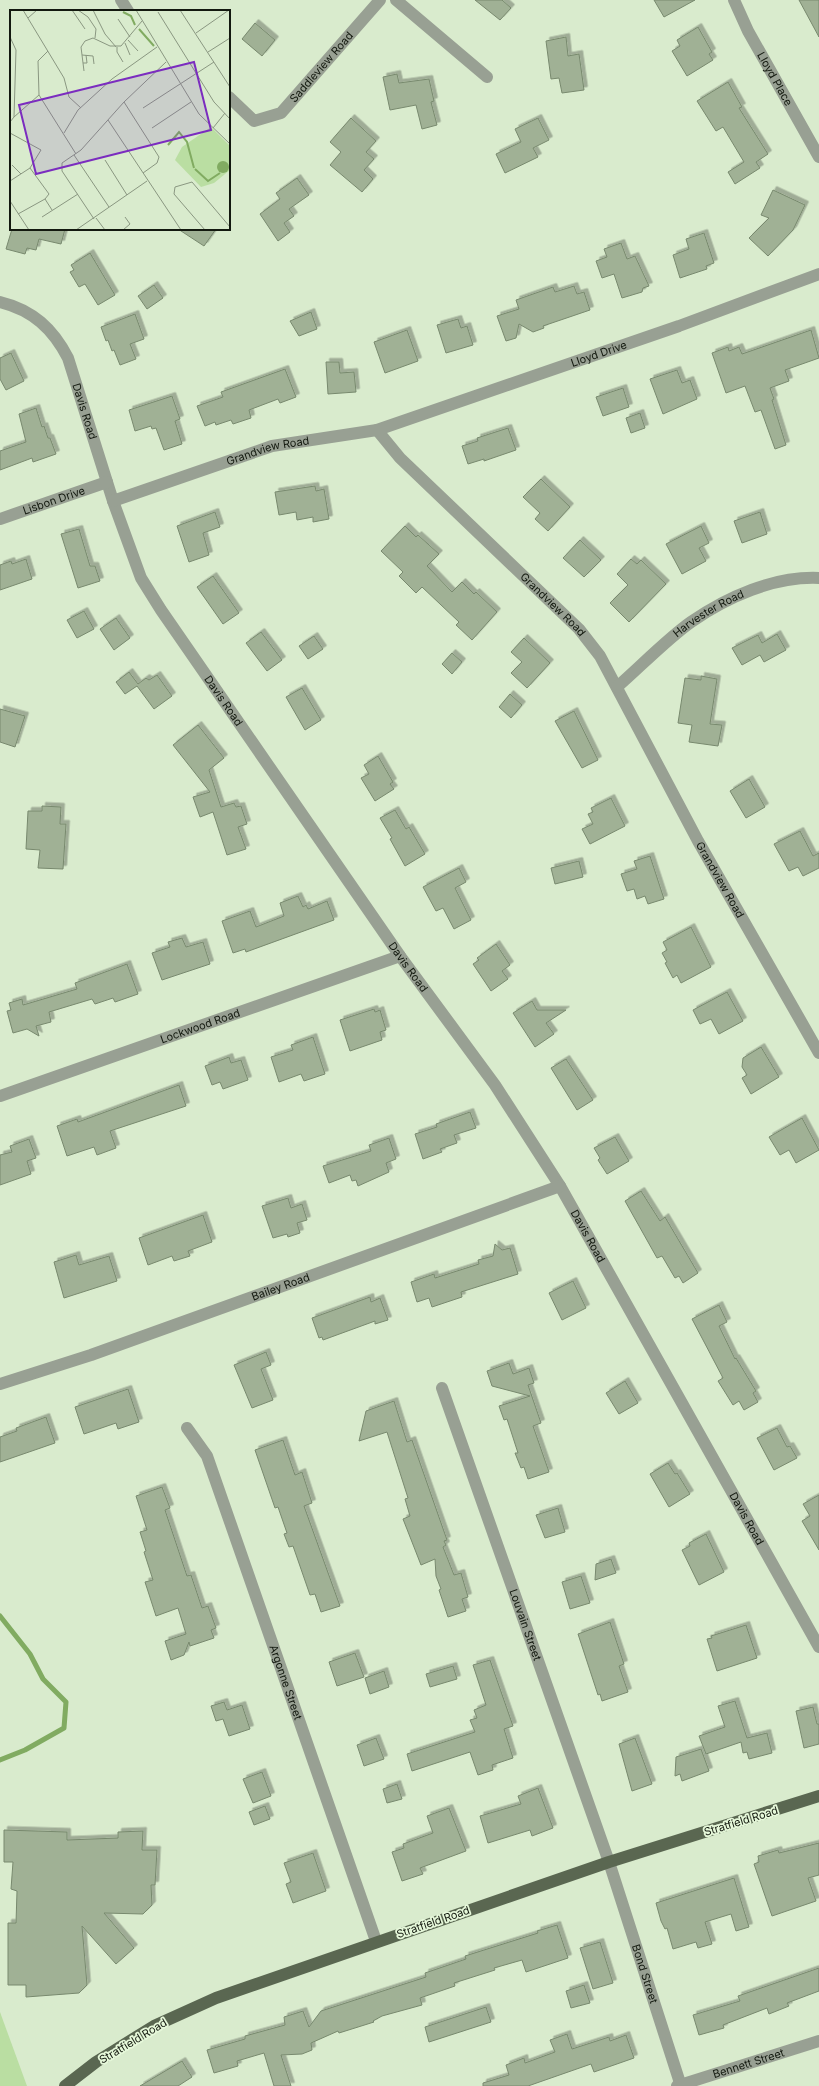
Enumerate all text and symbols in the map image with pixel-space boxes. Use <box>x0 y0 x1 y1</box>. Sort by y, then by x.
inset map <box>10 10 230 230</box>
street label: Saddleview Road <box>287 29 356 105</box>
street label: Lloyd Place <box>754 49 796 108</box>
street label: Lloyd Drive <box>569 337 629 370</box>
street label: Davis Road <box>69 381 100 441</box>
street label: Grandview Road <box>224 433 310 468</box>
street label: Lisbon Drive <box>21 483 87 518</box>
street label: Grandview Road <box>517 570 589 639</box>
street label: Harvester Road <box>670 587 746 640</box>
street label: Davis Road <box>201 673 246 729</box>
street label: Grandview Road <box>693 839 747 920</box>
street label: Davis Road <box>385 939 431 995</box>
street label: Lockwood Road <box>158 1006 242 1046</box>
street label: Davis Road <box>568 1207 609 1265</box>
street label: Bailey Road <box>250 1270 312 1304</box>
street label: Davis Road <box>726 1490 767 1547</box>
street label: Louvain Street <box>506 1587 545 1663</box>
street label: Argonne Street <box>266 1643 305 1722</box>
street label: Stratfield Road <box>702 1803 780 1839</box>
street label: Stratfield Road <box>395 1903 471 1941</box>
street label: Bond Street <box>629 1943 661 2005</box>
street label: Stratfield Road <box>97 2015 169 2067</box>
street label: Bennett Street <box>711 2045 786 2081</box>

